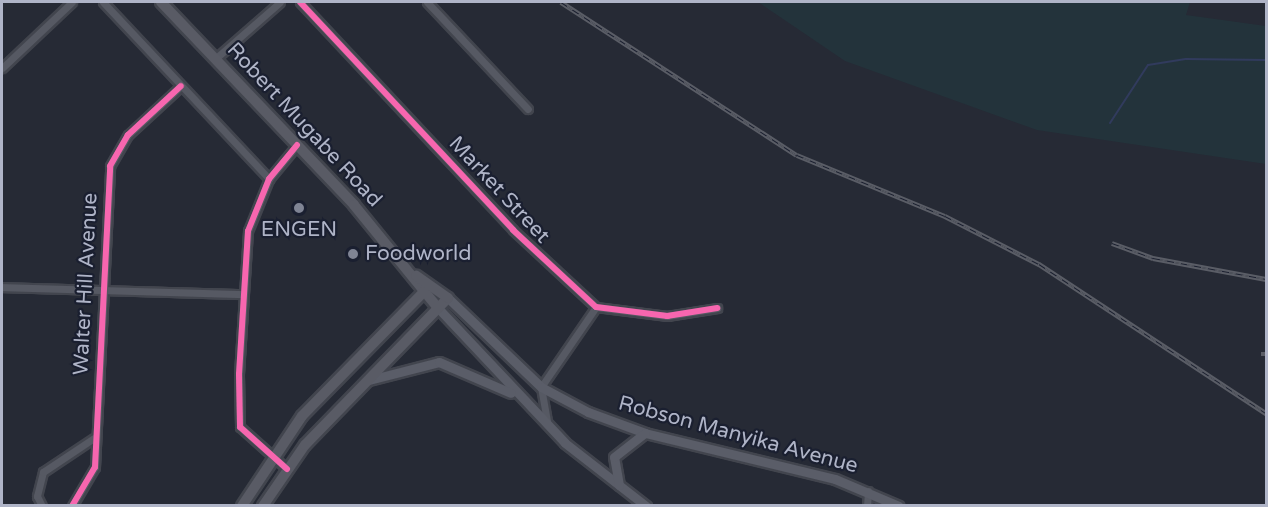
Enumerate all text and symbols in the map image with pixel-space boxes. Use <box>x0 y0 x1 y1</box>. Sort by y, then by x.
street label: Robert Mugabe Road <box>221 38 387 212</box>
street label: Market Street <box>443 131 555 249</box>
street label: Walter Hill Avenue <box>69 192 103 376</box>
marker: ENGEN <box>292 201 306 215</box>
place label: ENGEN <box>261 217 337 243</box>
place label: Foodworld <box>365 241 471 267</box>
marker: Foodworld <box>346 247 360 261</box>
street label: Robson Manyika Avenue <box>615 391 861 479</box>

